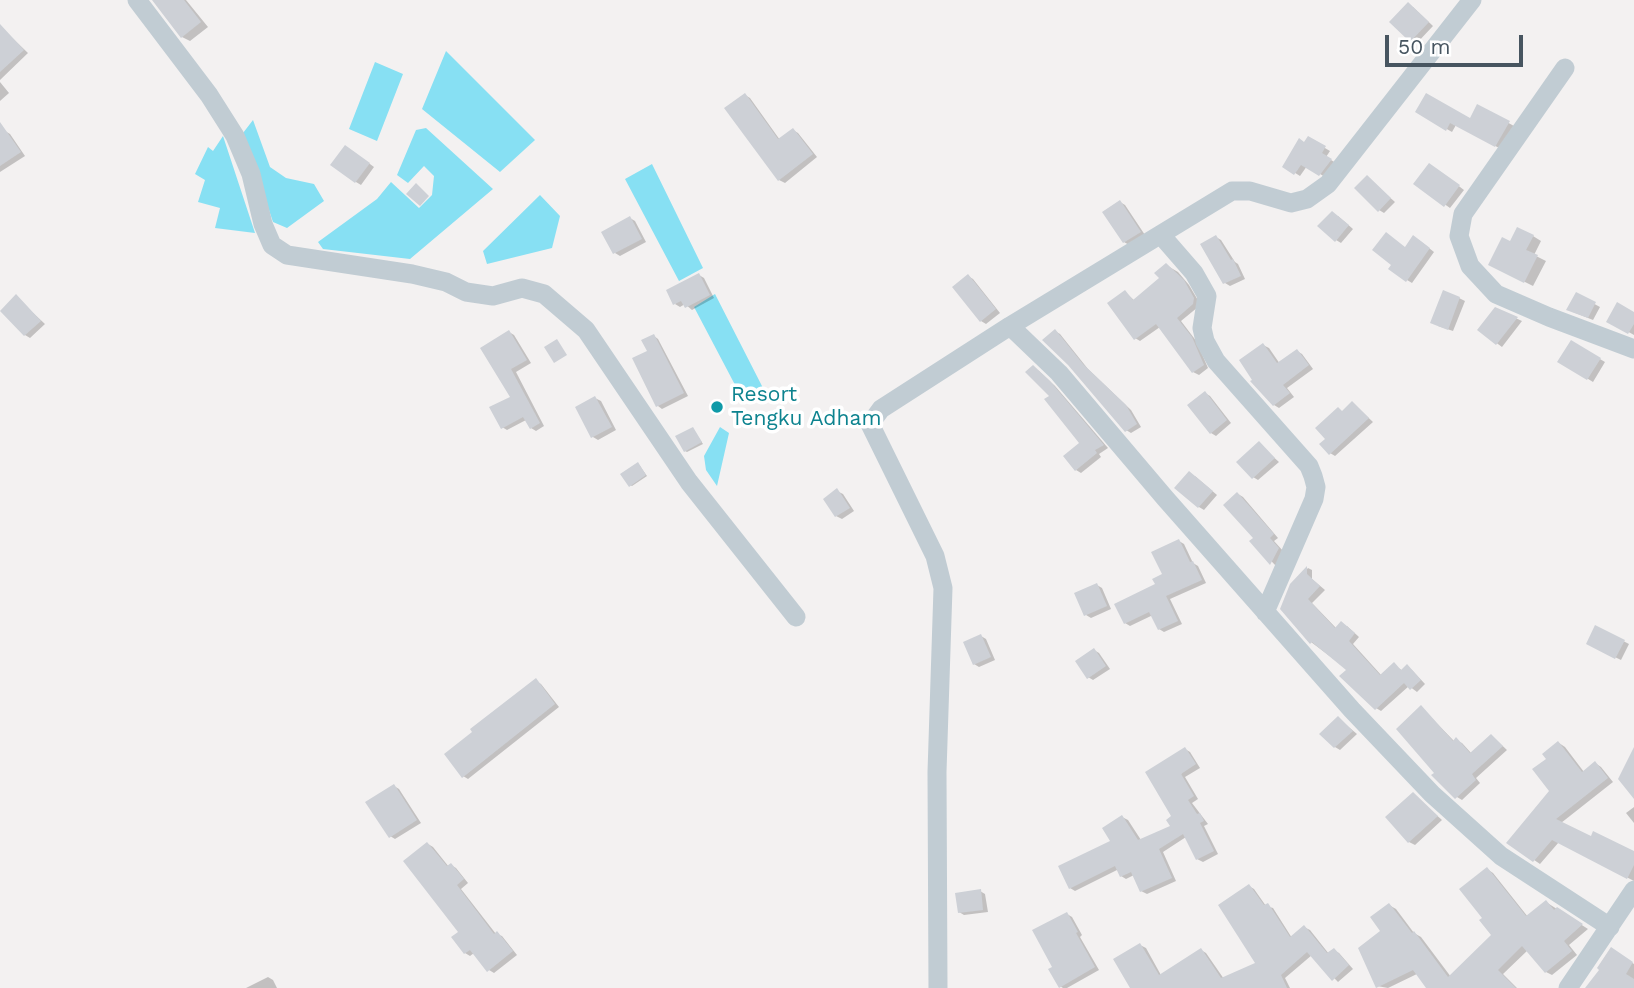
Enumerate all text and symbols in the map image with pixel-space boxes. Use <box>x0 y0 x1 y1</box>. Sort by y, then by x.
scale bar <box>1389 21 1527 65</box>
text: 50 m <box>1398 34 1450 59</box>
place label: Resort Tengku Adham <box>731 382 881 432</box>
marker: Resort Tengku Adham <box>709 399 725 415</box>

